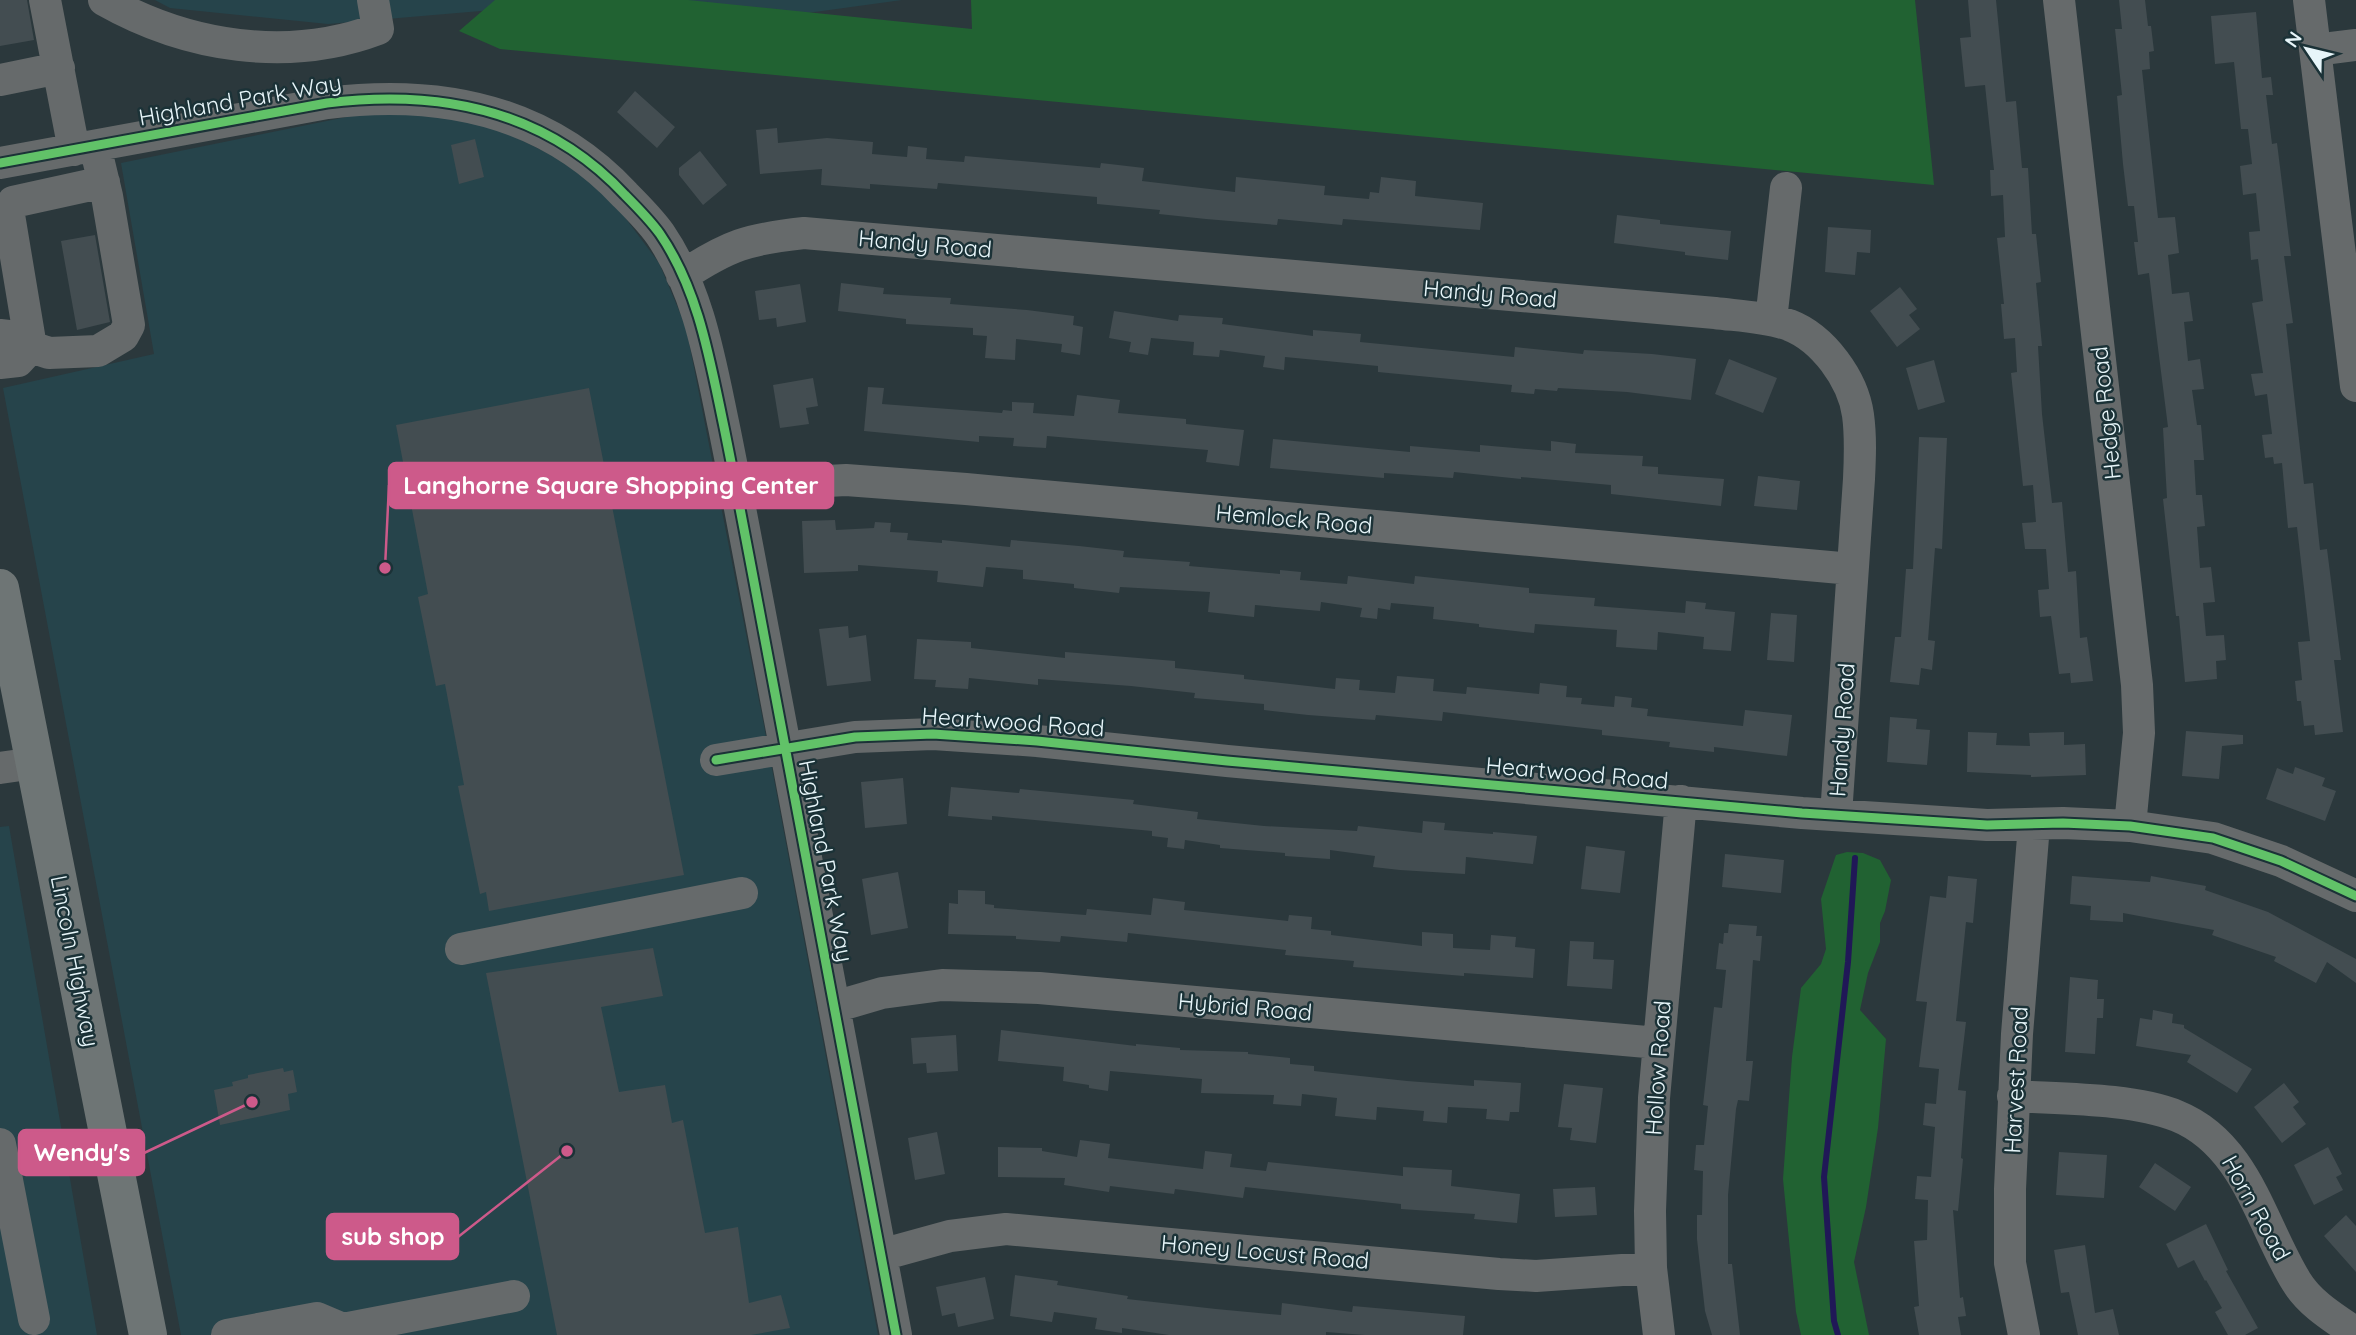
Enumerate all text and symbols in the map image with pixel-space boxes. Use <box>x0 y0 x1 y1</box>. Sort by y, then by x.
north arrow <box>2272 14 2342 84</box>
text: N <box>2279 27 2307 52</box>
street label: Highland Park Way <box>136 67 344 132</box>
street label: Handy Road <box>857 223 993 264</box>
street label: Handy Road <box>1422 273 1558 314</box>
street label: Hedge Road <box>2084 345 2127 481</box>
callout: Langhorne Square Shopping Center <box>389 463 833 508</box>
text: Langhorne Square Shopping Center <box>403 470 819 500</box>
street label: Hemlock Road <box>1215 497 1374 540</box>
street label: Handy Road <box>1822 662 1861 798</box>
street label: Heartwood Road <box>920 701 1106 742</box>
street label: Heartwood Road <box>1484 750 1670 795</box>
street label: Highland Park Way <box>793 757 860 965</box>
street label: Lincoln Highway <box>45 873 106 1049</box>
street label: Hybrid Road <box>1177 986 1313 1027</box>
street label: Hollow Road <box>1638 999 1677 1136</box>
street label: Harvest Road <box>1997 1006 2034 1154</box>
callout: Wendy's <box>19 1130 144 1175</box>
text: Wendy's <box>34 1137 130 1167</box>
street label: Horn Road <box>2216 1150 2297 1265</box>
callout: sub shop <box>327 1214 458 1259</box>
text: sub shop <box>341 1221 445 1251</box>
street label: Honey Locust Road <box>1160 1228 1370 1275</box>

